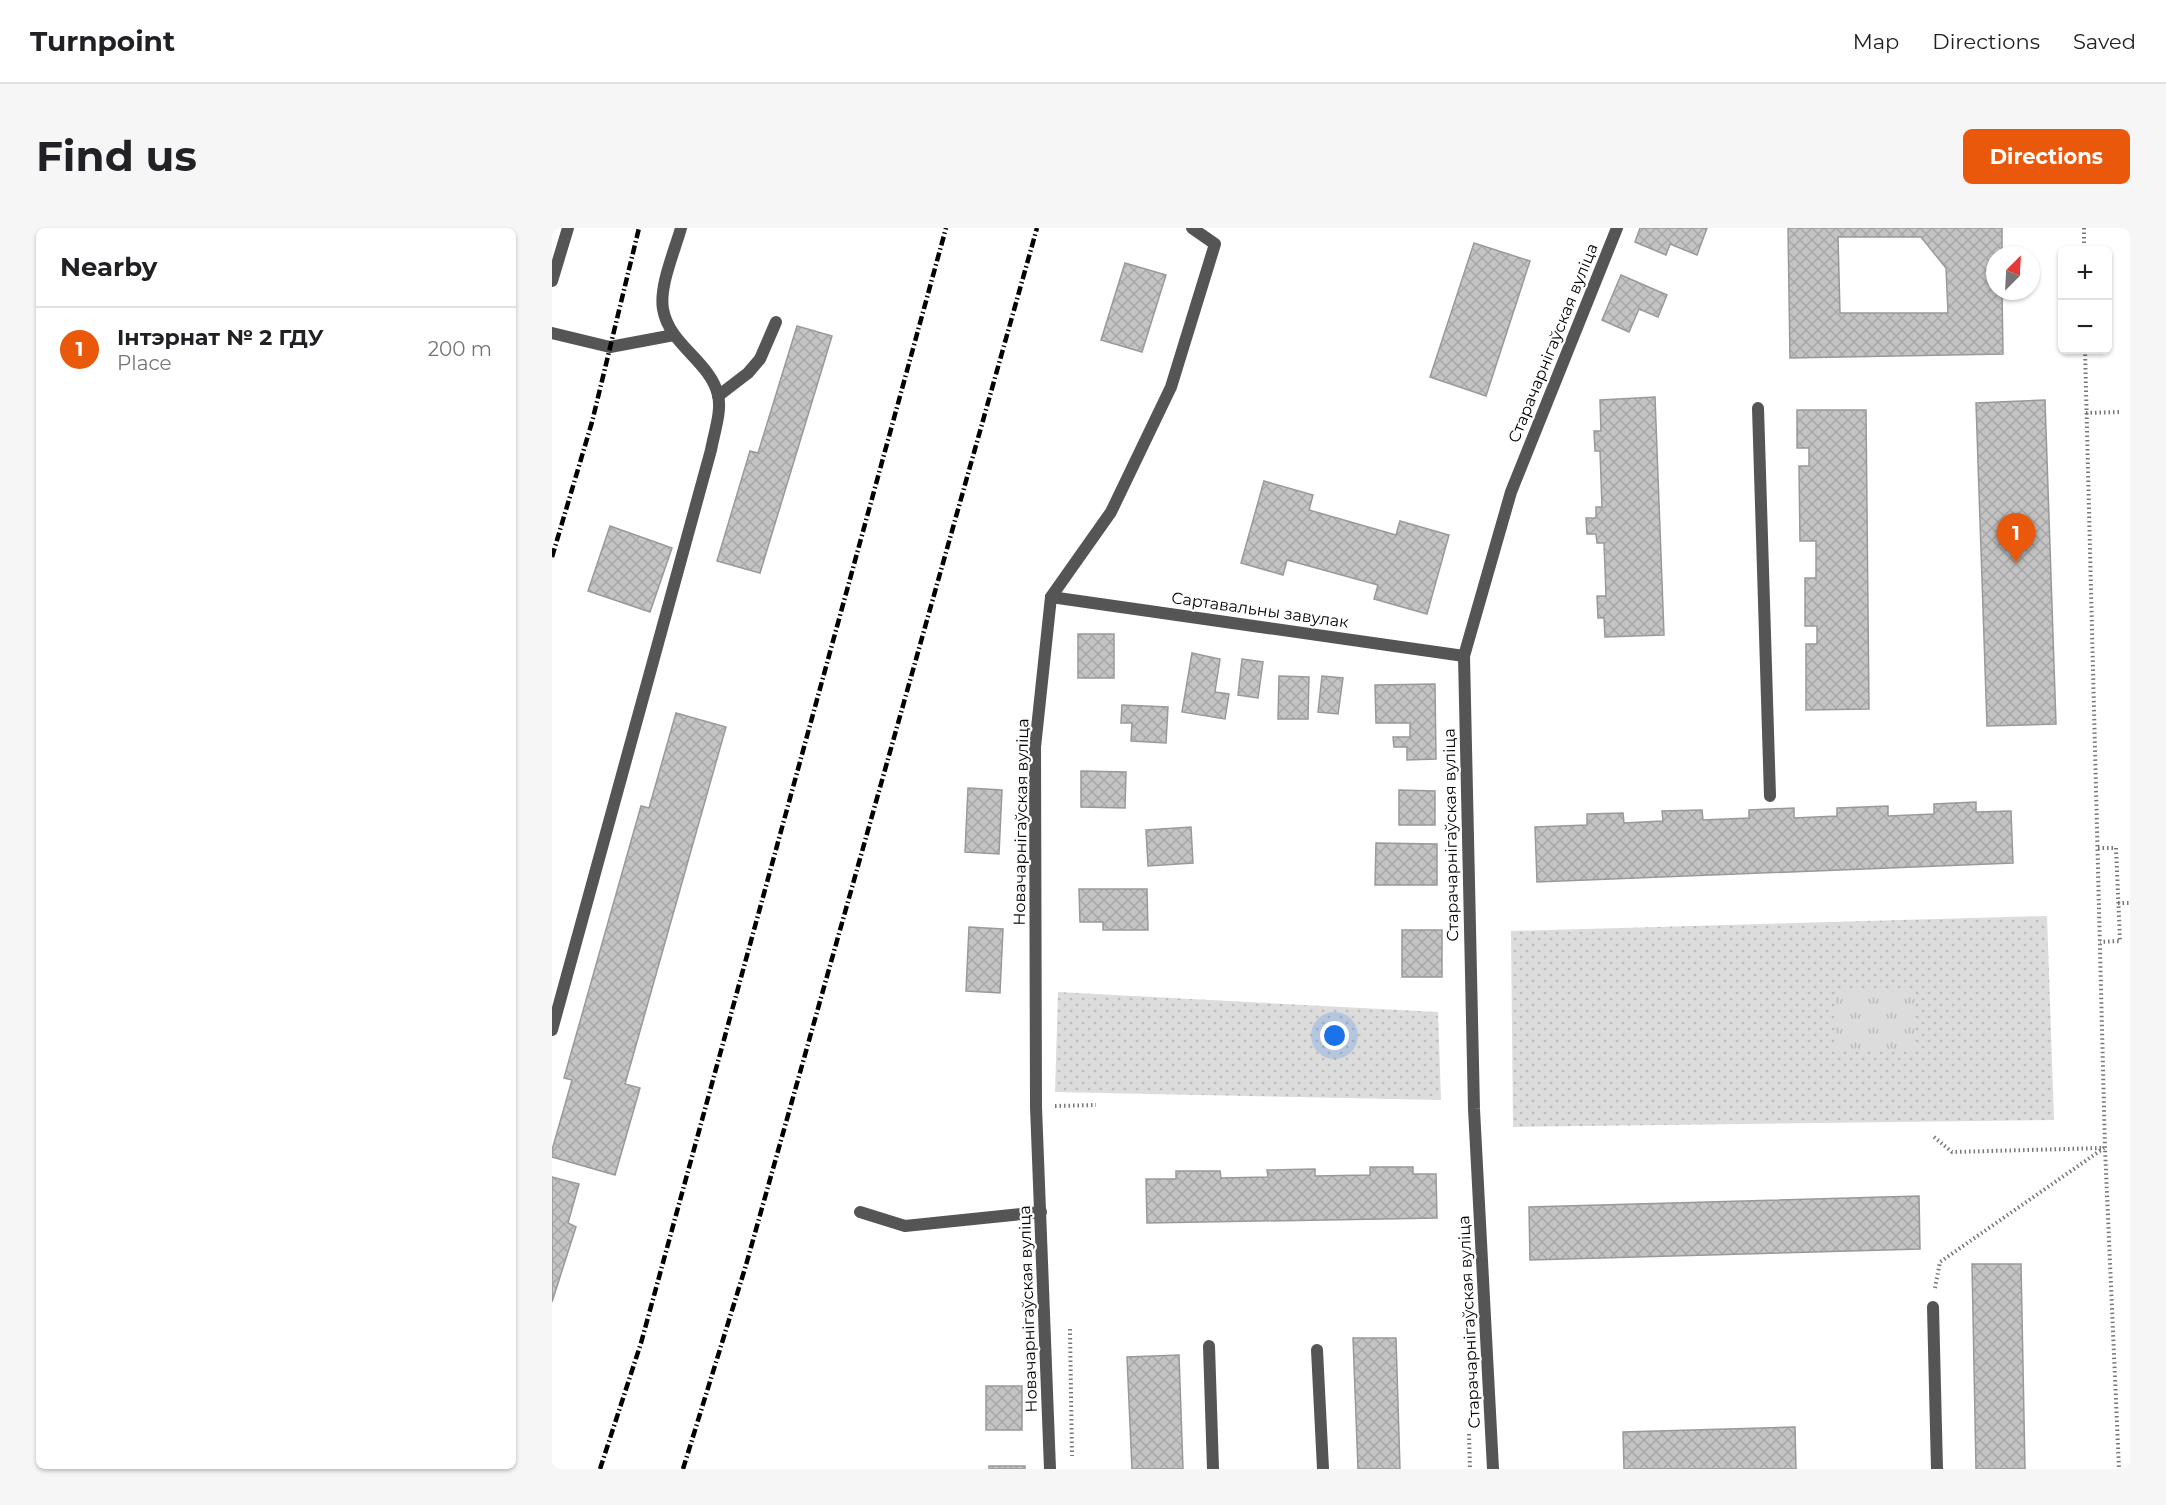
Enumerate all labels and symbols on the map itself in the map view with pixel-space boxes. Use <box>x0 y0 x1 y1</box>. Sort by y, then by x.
street label: Старачарнігаўская вуліца <box>1504 240 1602 446</box>
north arrow <box>1986 246 2040 300</box>
pin: 1 <box>1996 514 2036 563</box>
street label: Сартавальны завулак <box>1170 588 1351 632</box>
street label: Новачарнігаўская вуліца <box>1010 718 1032 926</box>
street label: Старачарнігаўская вуліца <box>1440 728 1462 942</box>
your location <box>1320 1021 1349 1050</box>
street label: Новачарнігаўская вуліца <box>1015 1205 1041 1413</box>
street label: Старачарнігаўская вуліца <box>1454 1215 1484 1429</box>

